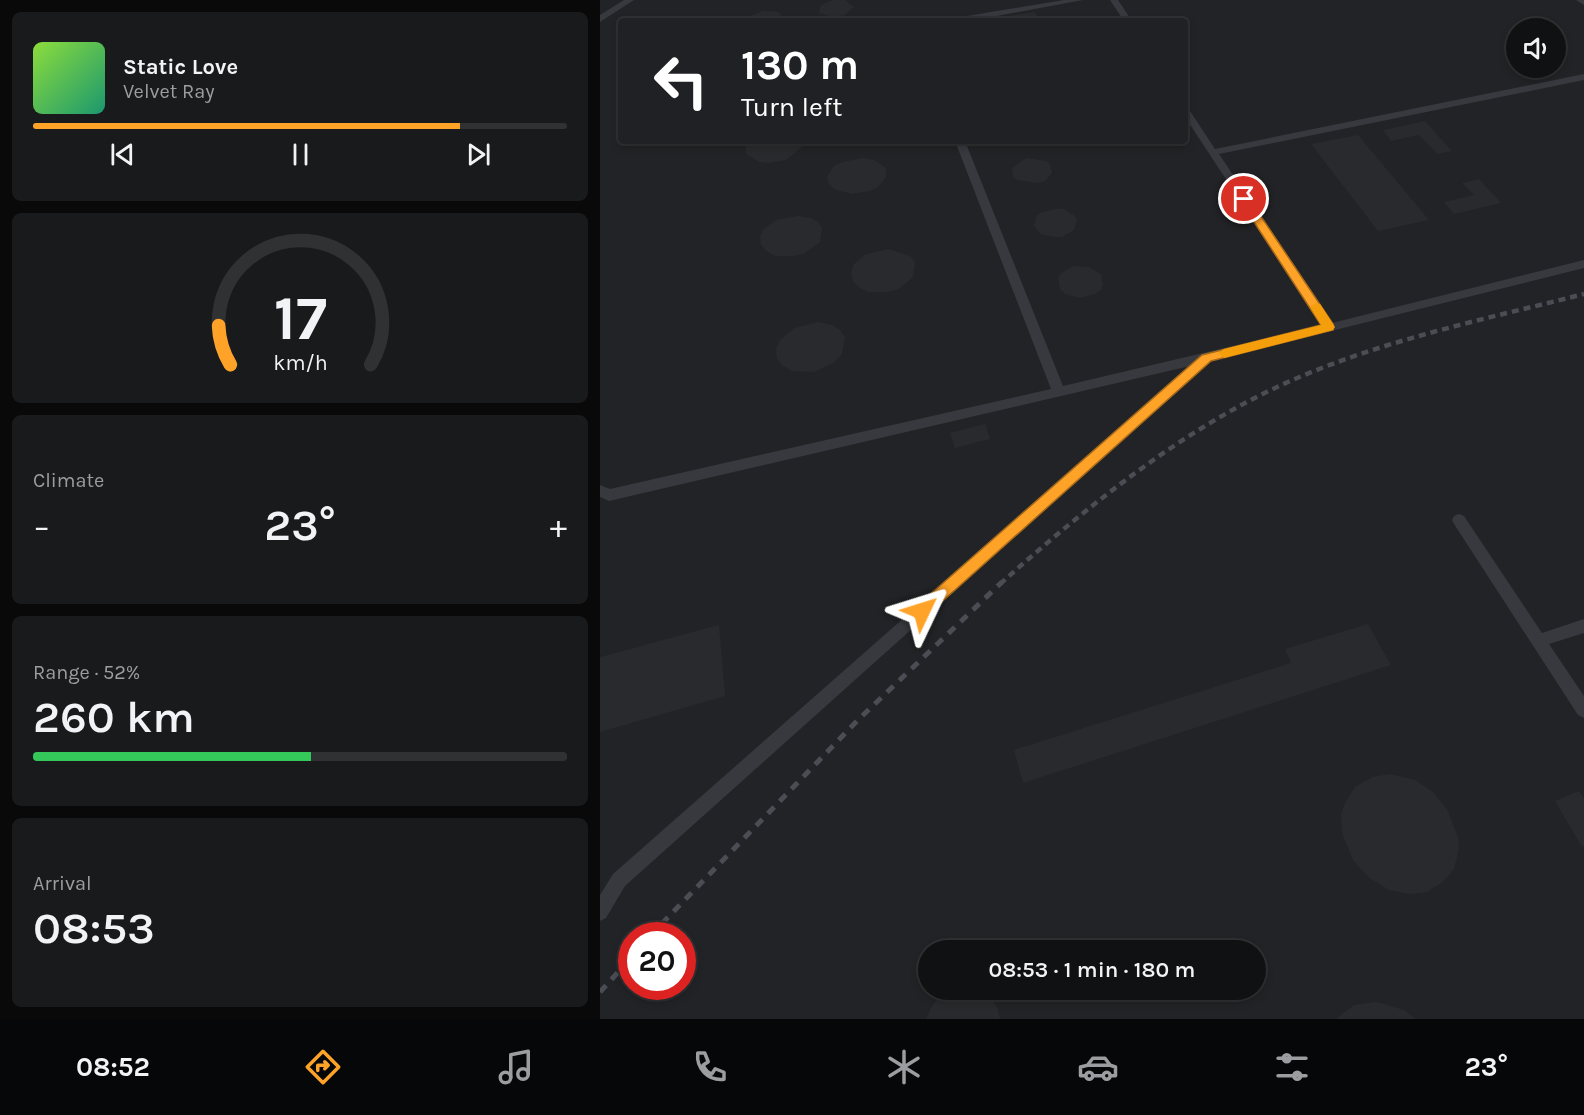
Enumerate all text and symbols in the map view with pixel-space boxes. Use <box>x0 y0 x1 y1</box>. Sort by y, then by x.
map controls <box>1506 18 1566 78</box>
button: sound <box>1506 18 1566 78</box>
text: 130 m <box>741 40 859 90</box>
icon: left <box>642 42 720 120</box>
text: Static Love <box>123 54 238 80</box>
text: Velvet Ray <box>123 80 215 103</box>
text: Turn left <box>741 91 842 123</box>
icon: previous <box>106 138 139 171</box>
icon: pause <box>284 138 317 171</box>
icon: next <box>462 138 495 171</box>
pin <box>1218 173 1269 224</box>
icon: arrive <box>1227 182 1260 215</box>
text: 17 <box>273 282 327 355</box>
text: km/h <box>273 351 327 376</box>
text: Climate <box>33 469 104 492</box>
text: 23° <box>264 499 336 551</box>
text: − <box>33 507 50 545</box>
text: + <box>550 507 567 545</box>
position arrow <box>890 579 954 643</box>
text: Range · 52% <box>33 661 140 684</box>
text: 260 km <box>33 691 195 743</box>
text: Arrival <box>33 872 92 895</box>
text: 08:53 <box>33 902 155 954</box>
speed limit sign: 20 <box>618 922 696 1000</box>
text: 08:53 · 1 min · 180 m <box>989 957 1195 983</box>
icon: directions <box>302 1046 344 1088</box>
icon: music <box>495 1046 537 1088</box>
icon: phone <box>689 1046 731 1088</box>
icon: climate <box>883 1046 925 1088</box>
icon: car <box>1077 1046 1119 1088</box>
icon: filters <box>1271 1046 1313 1088</box>
text: 08:52 <box>76 1051 150 1083</box>
text: 23° <box>1464 1051 1508 1083</box>

